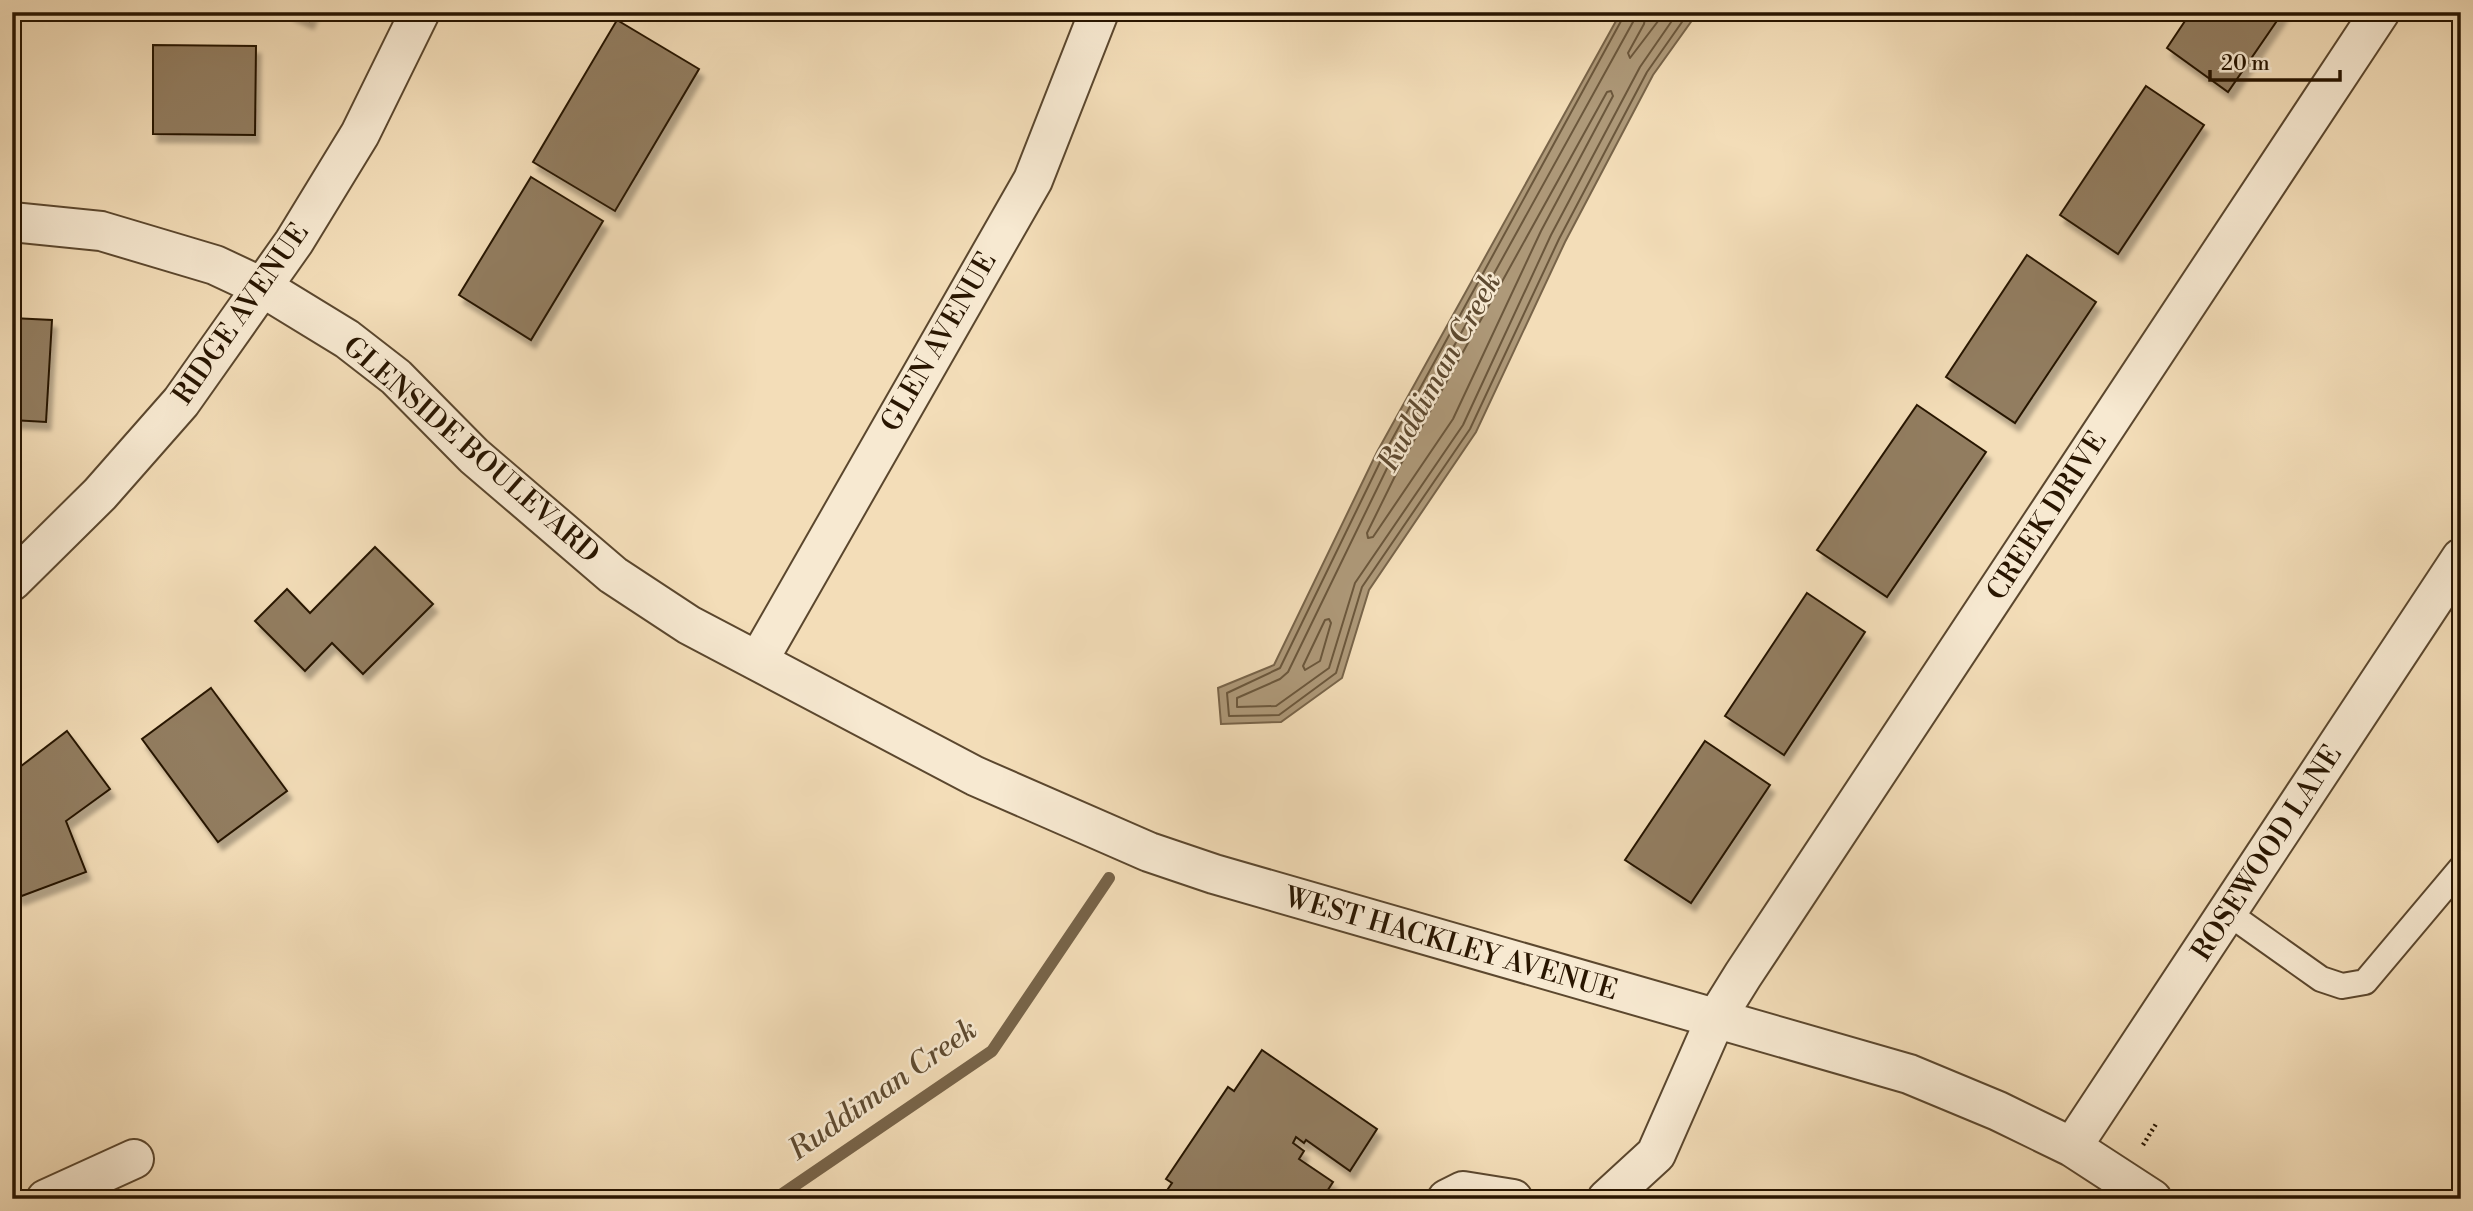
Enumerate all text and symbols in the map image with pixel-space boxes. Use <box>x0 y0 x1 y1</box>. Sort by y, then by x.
scale bar <box>2210 38 2340 82</box>
text: 20 m <box>2221 51 2270 77</box>
street label: RIDGE AVENUE <box>165 216 317 412</box>
street label: GLEN AVENUE <box>874 246 1004 438</box>
water label: Ruddiman Creek <box>1369 266 1510 479</box>
street label: GLENSIDE BOULEVARD <box>336 329 606 571</box>
street label: CREEK DRIVE <box>1979 425 2115 607</box>
street label: ROSEWOOD LANE <box>2184 739 2350 967</box>
street label: WEST HACKLEY AVENUE <box>1280 879 1621 1008</box>
water label: Ruddiman Creek <box>780 1011 985 1170</box>

